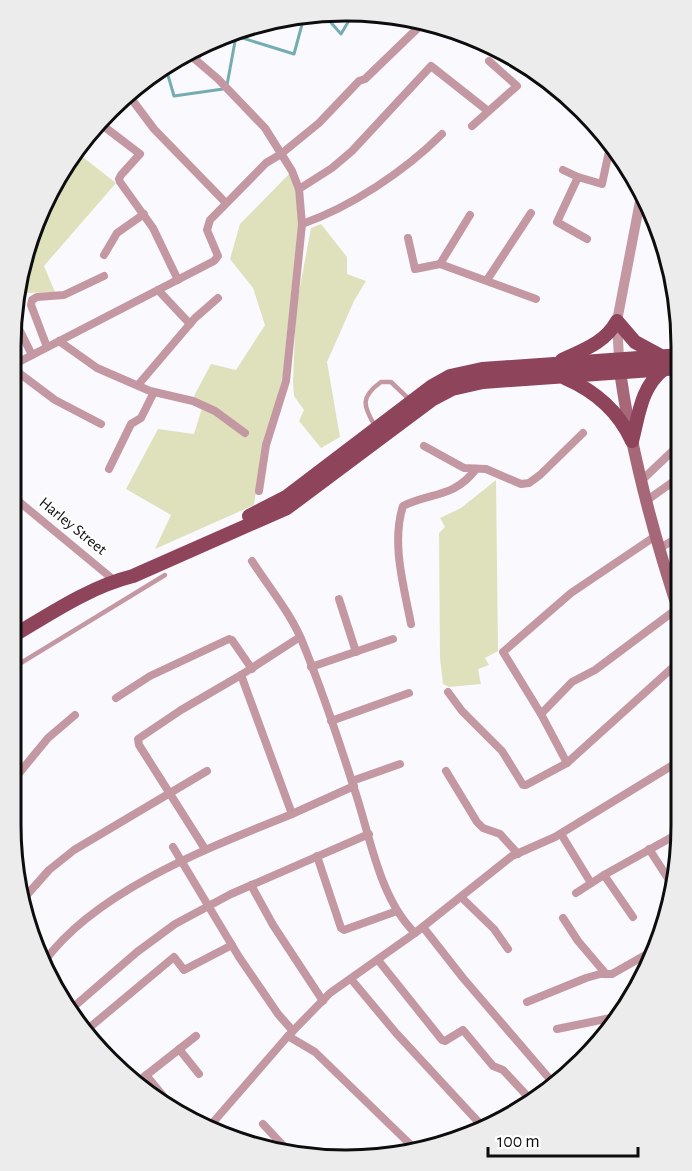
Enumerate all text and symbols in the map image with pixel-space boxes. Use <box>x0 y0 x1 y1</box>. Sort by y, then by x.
street label: Harley Street <box>36 494 110 559</box>
scale bar <box>488 1120 638 1158</box>
text: 100 m <box>497 1133 540 1151</box>

